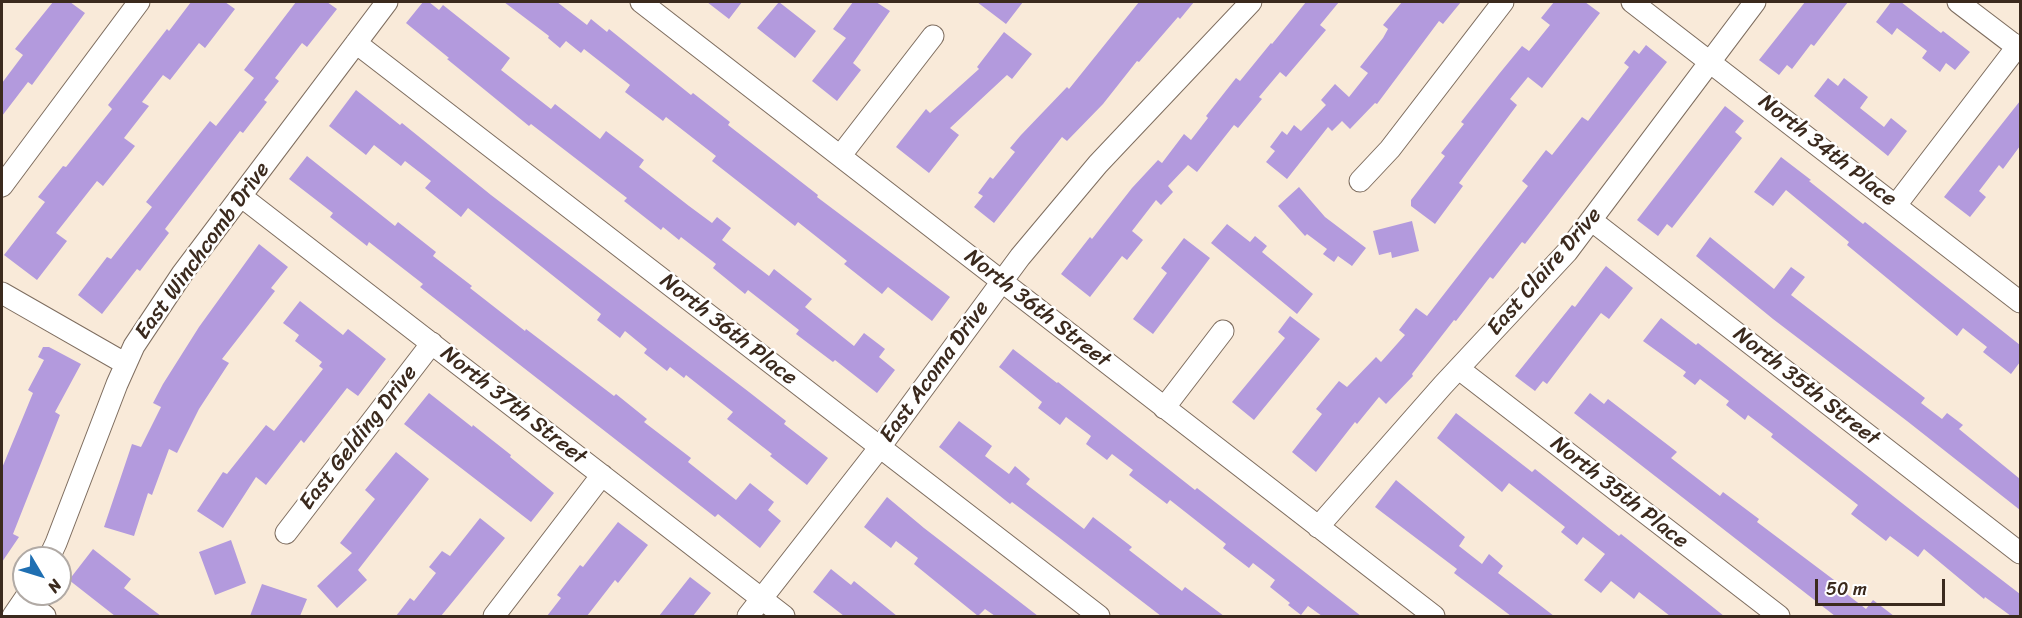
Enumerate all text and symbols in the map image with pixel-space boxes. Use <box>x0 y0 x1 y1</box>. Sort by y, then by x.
street label: North 34th Place <box>1753 89 1901 213</box>
street label: East Winchcomb Drive <box>130 157 276 345</box>
street label: East Claire Drive <box>1482 203 1608 341</box>
street label: North 36th Street <box>959 244 1115 374</box>
street label: North 36th Place <box>654 268 802 392</box>
street label: East Acoma Drive <box>875 296 995 448</box>
street label: North 35th Street <box>1727 322 1885 452</box>
street label: North 37th Street <box>435 341 591 471</box>
street label: East Gelding Drive <box>294 360 424 516</box>
street label: North 35th Place <box>1545 431 1693 555</box>
north arrow <box>12 546 72 606</box>
scale bar <box>1818 567 1948 605</box>
text: N <box>40 573 70 599</box>
text: 50 m <box>1826 573 1867 605</box>

